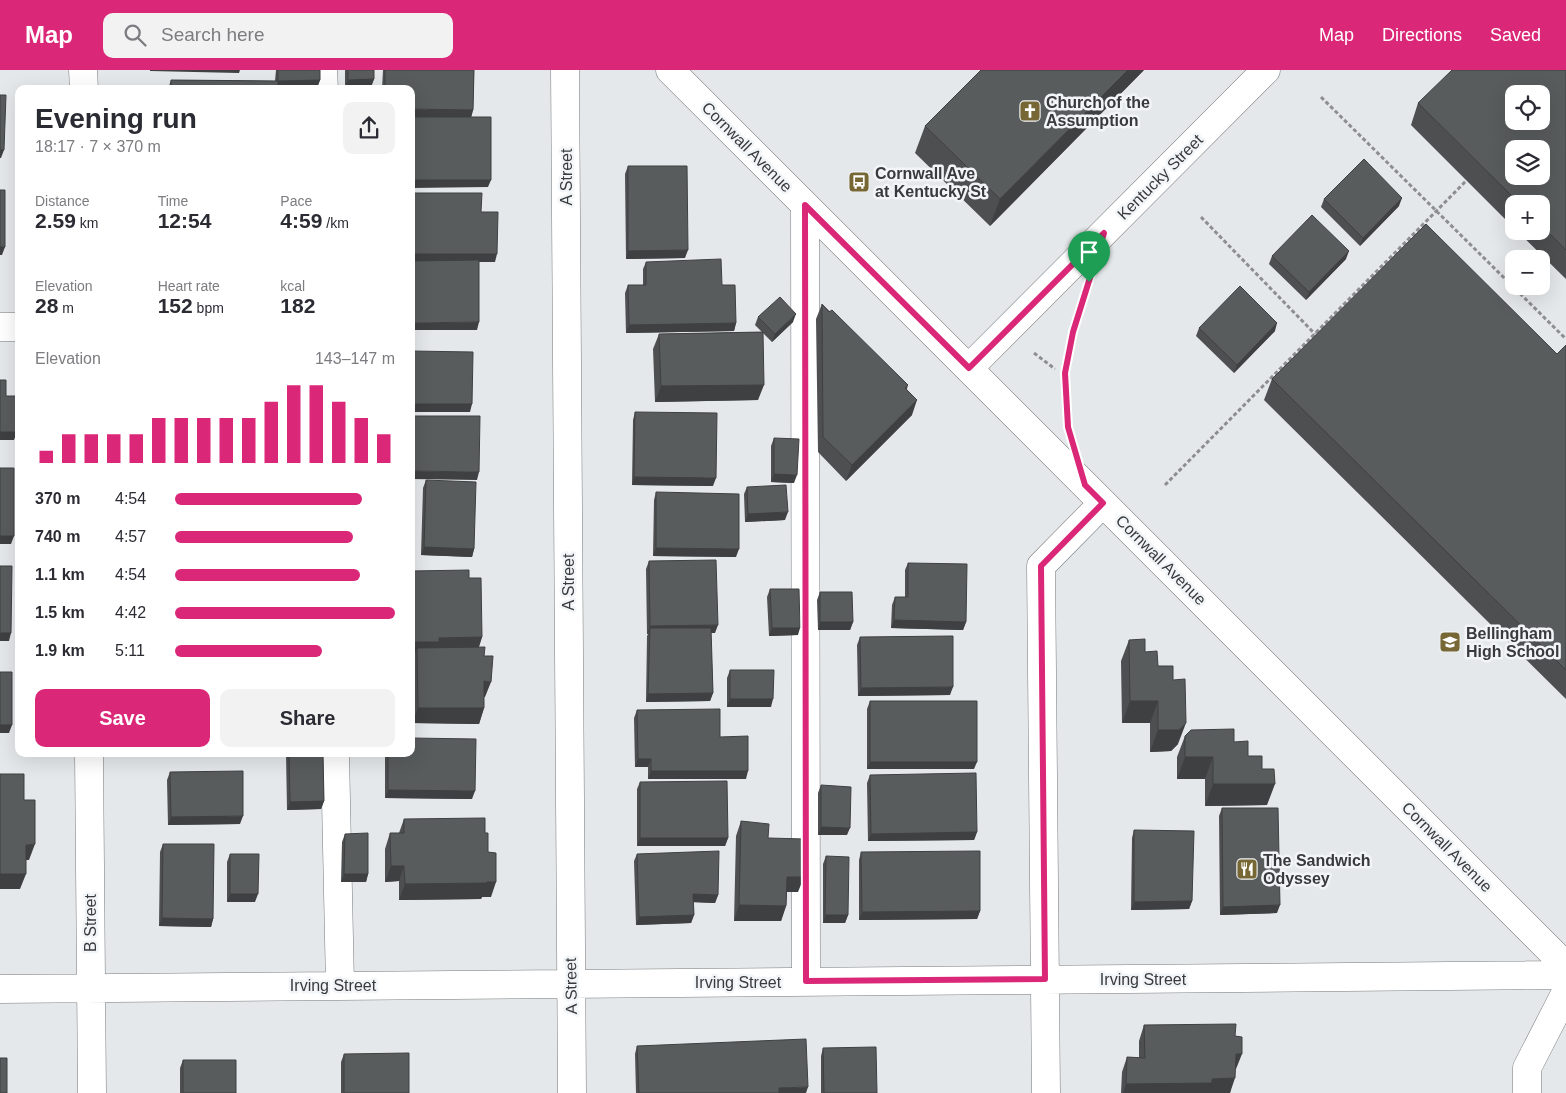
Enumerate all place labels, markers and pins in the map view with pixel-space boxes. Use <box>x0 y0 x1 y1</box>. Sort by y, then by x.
place label: Church of the Assumption <box>1046 94 1150 129</box>
church icon: Church of the Assumption <box>1018 99 1042 123</box>
place label: Cornwall Ave at Kentucky St <box>875 165 987 200</box>
bus stop icon: Cornwall Ave at Kentucky St <box>847 170 871 194</box>
pin <box>1068 231 1110 282</box>
place label: Bellingham High School <box>1466 625 1559 660</box>
school or university icon: Bellingham High School <box>1438 630 1462 654</box>
place label: The Sandwich Odyssey <box>1263 852 1371 887</box>
restaurant icon: The Sandwich Odyssey <box>1235 857 1259 881</box>

